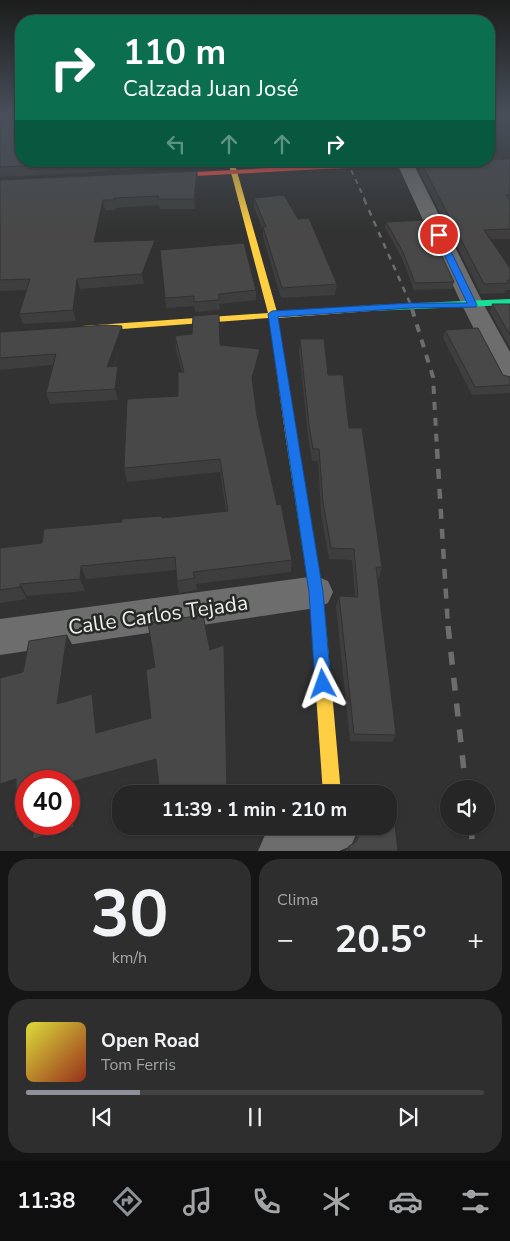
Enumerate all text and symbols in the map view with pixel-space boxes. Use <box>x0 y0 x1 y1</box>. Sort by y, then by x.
text: 110 m <box>123 29 226 76</box>
icon: right <box>40 35 105 100</box>
text: Calzada Juan José <box>123 74 298 104</box>
icon: left <box>162 130 190 158</box>
icon: ahead <box>215 130 243 158</box>
icon: ahead <box>268 130 296 158</box>
icon: right <box>321 130 349 158</box>
pin <box>418 214 460 256</box>
icon: arrive <box>425 221 453 249</box>
street label: Calle Carlos Tejada <box>66 589 250 641</box>
position arrow <box>296 657 348 709</box>
speed limit sign: 40 <box>15 770 80 835</box>
map controls <box>440 780 495 835</box>
button: sound <box>440 780 495 835</box>
text: 11:39 · 1 min · 210 m <box>162 797 347 823</box>
text: 30 <box>90 870 169 959</box>
text: Clima <box>277 889 318 911</box>
text: 20.5° <box>334 914 427 965</box>
text: − <box>277 921 294 959</box>
text: + <box>467 921 484 959</box>
text: km/h <box>112 947 147 969</box>
text: Open Road <box>101 1028 199 1054</box>
text: Tom Ferris <box>101 1054 176 1076</box>
icon: previous <box>88 1103 116 1131</box>
icon: pause <box>241 1103 269 1131</box>
icon: next <box>394 1103 422 1131</box>
icon: directions <box>110 1184 145 1219</box>
icon: music <box>180 1184 215 1219</box>
icon: phone <box>249 1184 284 1219</box>
icon: climate <box>319 1184 354 1219</box>
icon: car <box>388 1184 423 1219</box>
icon: filters <box>458 1184 493 1219</box>
text: 11:38 <box>17 1186 76 1216</box>

